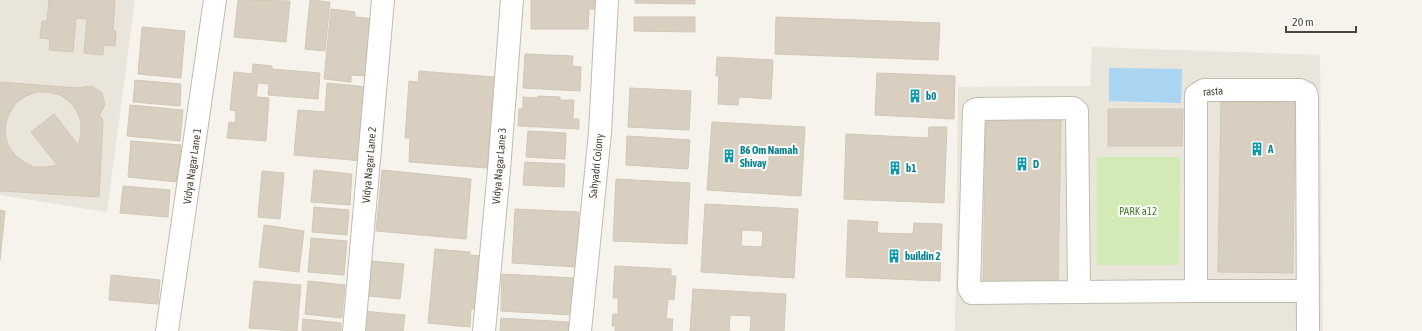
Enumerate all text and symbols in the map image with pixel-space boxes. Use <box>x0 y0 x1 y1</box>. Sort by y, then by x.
scale bar <box>1286 8 1356 34</box>
text: 20 m <box>1292 15 1314 29</box>
street label: rasta <box>1202 84 1224 98</box>
building icon: b0 <box>907 88 923 104</box>
place label: b0 <box>926 90 936 102</box>
street label: Vidya Nagar Lane 2 <box>360 126 378 204</box>
street label: Vidya Nagar Lane 1 <box>181 127 203 205</box>
street label: Vidya Nagar Lane 3 <box>490 127 508 205</box>
street label: Sahyadri Colony <box>587 133 605 199</box>
building icon: A <box>1249 141 1265 157</box>
place label: A <box>1267 143 1274 155</box>
place label: B6 Om Namah Shivay <box>740 144 798 169</box>
building icon: B6 Om Namah Shivay <box>721 148 737 164</box>
building icon: D <box>1014 156 1030 172</box>
place label: D <box>1033 158 1039 170</box>
building icon: b1 <box>887 160 903 176</box>
place label: b1 <box>906 162 916 174</box>
park label: PARK a12 <box>1119 205 1157 217</box>
building icon: buildin 2 <box>886 248 902 264</box>
place label: buildin 2 <box>905 250 941 262</box>

